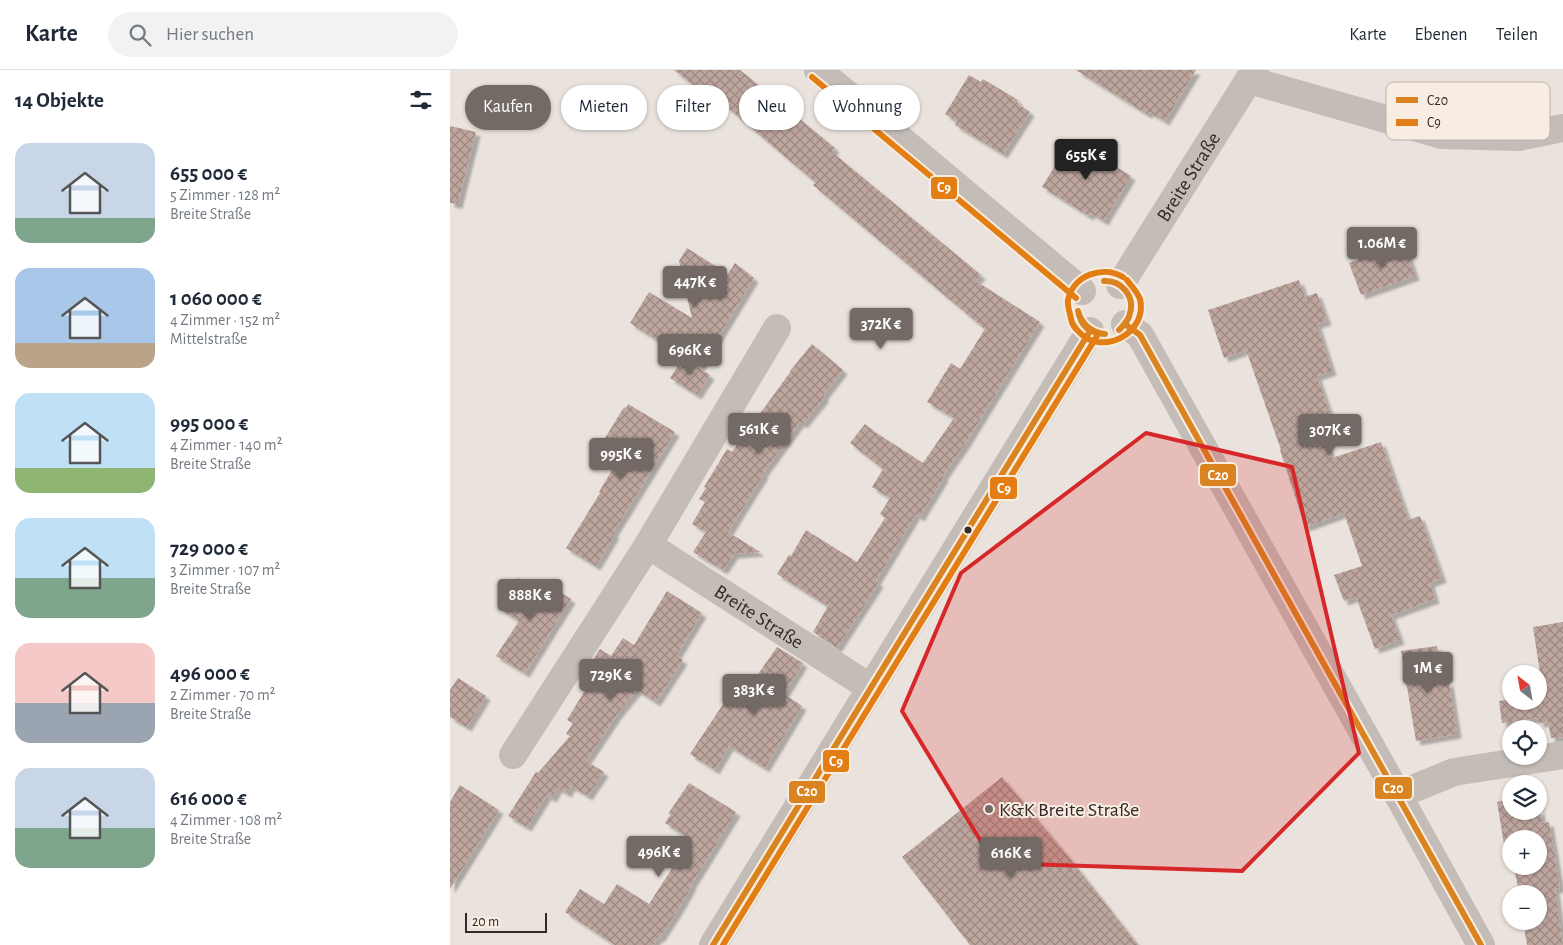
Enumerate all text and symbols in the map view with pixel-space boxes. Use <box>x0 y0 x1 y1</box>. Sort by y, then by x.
search box <box>108 12 458 57</box>
icon: search <box>126 21 154 49</box>
text: Karte <box>25 22 78 46</box>
text: Hier suchen <box>166 25 254 44</box>
text: Karte <box>1349 26 1387 44</box>
text: Ebenen <box>1415 26 1468 44</box>
text: Teilen <box>1496 26 1538 44</box>
legend <box>1386 82 1550 140</box>
chip: Kaufen <box>465 85 551 130</box>
chip: Mieten <box>561 85 647 130</box>
chip: Filter <box>657 85 729 130</box>
chip: Neu <box>739 85 804 130</box>
chip: Wohnung <box>814 85 920 130</box>
icon: filters <box>407 86 435 114</box>
text: 14 Objekte <box>15 90 104 111</box>
text: C20 <box>1427 94 1448 108</box>
text: C9 <box>1427 116 1441 130</box>
street label: Breite Straße <box>1153 129 1224 225</box>
pin: 655K € <box>1045 138 1127 181</box>
text: 655K € <box>1066 147 1106 163</box>
icon: home <box>55 163 115 223</box>
text: 655 000 € <box>170 163 247 184</box>
line badge: C9 <box>930 176 958 200</box>
text: C9 <box>937 181 951 195</box>
text: 5 Zimmer · 128 m² <box>170 187 280 203</box>
text: Breite Straße <box>170 206 251 222</box>
pin: 1.06M € <box>1336 226 1428 269</box>
text: 1.06M € <box>1358 235 1406 251</box>
pin: 447K € <box>654 266 736 308</box>
text: 447K € <box>674 274 716 290</box>
icon: home <box>55 288 115 348</box>
text: 1 060 000 € <box>170 288 262 309</box>
pin: 372K € <box>840 308 922 350</box>
text: 4 Zimmer · 152 m² <box>170 312 280 328</box>
text: 372K € <box>861 316 901 332</box>
text: Mittelstraße <box>170 331 247 347</box>
pin: 696K € <box>649 334 731 376</box>
text: 696K € <box>669 342 711 358</box>
pin: 561K € <box>718 412 800 455</box>
icon: home <box>55 413 115 473</box>
text: 995 000 € <box>170 413 248 434</box>
pin: 307K € <box>1289 414 1371 456</box>
text: 561K € <box>739 421 779 437</box>
text: 307K € <box>1309 422 1351 438</box>
text: 4 Zimmer · 140 m² <box>170 437 282 453</box>
pin: 995K € <box>580 438 662 480</box>
text: 995K € <box>600 446 642 462</box>
text: Breite Straße <box>170 456 251 472</box>
line badge: C20 <box>1199 463 1237 487</box>
text: C20 <box>1207 469 1229 483</box>
line badge: C9 <box>989 476 1018 500</box>
text: C9 <box>997 482 1011 496</box>
unlabelled marker <box>963 525 973 535</box>
icon: home <box>55 538 115 598</box>
text: 729 000 € <box>170 538 248 559</box>
text: 3 Zimmer · 107 m² <box>170 562 280 578</box>
pin: 888K € <box>489 578 571 621</box>
text: Breite Straße <box>170 581 251 597</box>
street label: Breite Straße <box>710 581 807 653</box>
text: 888K € <box>509 587 551 603</box>
pin: 1M € <box>1398 652 1458 694</box>
pin: 729K € <box>570 658 652 701</box>
text: 1M € <box>1414 660 1442 676</box>
icon: home <box>55 663 115 723</box>
text: 496 000 € <box>170 663 250 684</box>
north arrow <box>1502 665 1548 710</box>
map controls <box>1502 665 1547 930</box>
text: 729K € <box>590 667 632 683</box>
pin: 383K € <box>713 674 795 716</box>
text: 383K € <box>734 682 774 698</box>
text: 2 Zimmer · 70 m² <box>170 687 275 703</box>
text: Breite Straße <box>170 706 251 722</box>
button: locate <box>1502 720 1547 765</box>
line badge: C9 <box>822 749 850 773</box>
text: C9 <box>829 755 843 769</box>
button: layers <box>1502 775 1547 820</box>
line badge: C20 <box>1374 776 1413 800</box>
line badge: C20 <box>788 780 826 804</box>
text: C20 <box>1382 782 1404 796</box>
text: C20 <box>796 785 818 799</box>
icon: home <box>55 788 115 848</box>
text: 616 000 € <box>170 788 247 809</box>
place label: K&K Breite Straße <box>999 800 1139 820</box>
marker: K&K Breite Straße <box>983 803 995 815</box>
text: 4 Zimmer · 108 m² <box>170 812 282 828</box>
button: + <box>1502 830 1547 875</box>
text: Breite Straße <box>170 831 251 847</box>
pin: 496K € <box>618 836 700 878</box>
pin: 616K € <box>970 836 1052 879</box>
text: 496K € <box>638 844 680 860</box>
text: 616K € <box>991 845 1031 861</box>
button: − <box>1502 885 1547 930</box>
scale bar <box>465 910 548 933</box>
text: 20 m <box>472 915 499 929</box>

